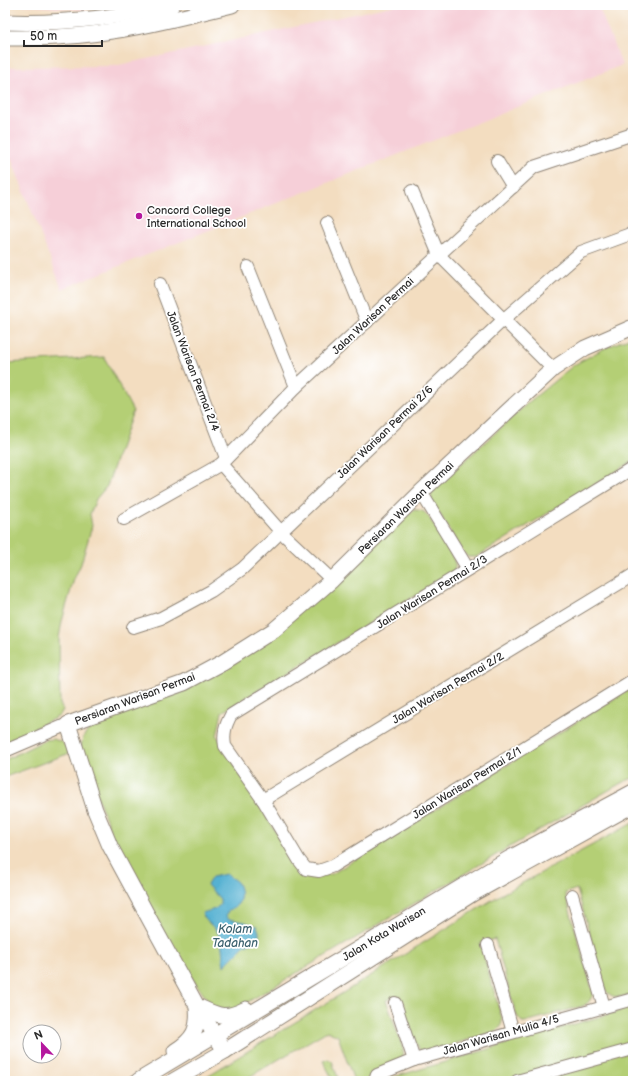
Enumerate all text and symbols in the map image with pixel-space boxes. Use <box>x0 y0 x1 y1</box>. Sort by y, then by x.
scale bar <box>24 22 102 48</box>
text: 50 m <box>30 29 57 44</box>
place label: Concord College International School <box>147 204 246 230</box>
marker: Concord College International School <box>134 211 144 221</box>
street label: Jalan Warisan Permai <box>329 275 417 357</box>
street label: Jalan Warisan Permai 2/4 <box>164 309 222 433</box>
street label: Jalan Warisan Permai 2/6 <box>334 383 436 481</box>
street label: Persiaran Warisan Permai <box>356 459 456 557</box>
street label: Jalan Warisan Permai 2/3 <box>374 552 490 631</box>
street label: Jalan Warisan Permai 2/2 <box>390 649 507 727</box>
street label: Persiaran Warisan Permai <box>73 670 197 728</box>
street label: Jalan Warisan Permai 2/1 <box>410 744 524 822</box>
street label: Jalan Kota Warisan <box>340 904 428 964</box>
water label: Kolam Tadahan <box>212 922 258 951</box>
street label: Jalan Warisan Mulia 4/5 <box>442 1012 560 1058</box>
north arrow <box>22 1024 62 1064</box>
text: N <box>32 1028 45 1043</box>

